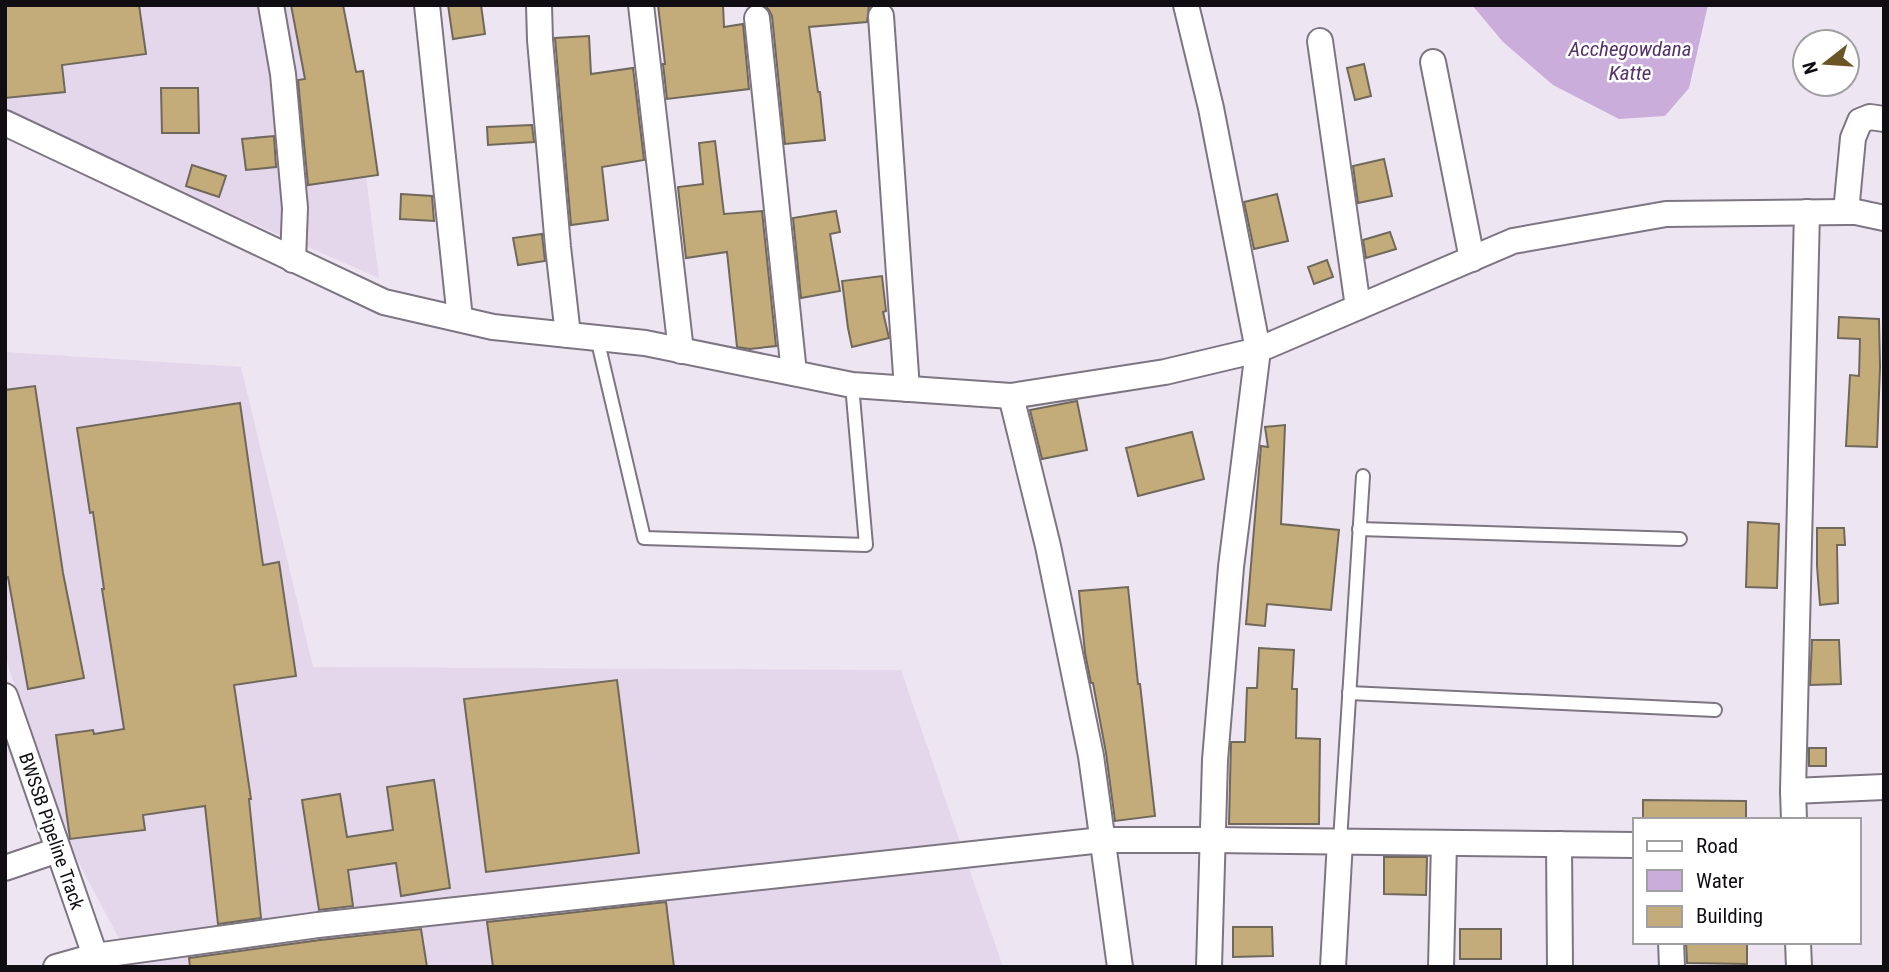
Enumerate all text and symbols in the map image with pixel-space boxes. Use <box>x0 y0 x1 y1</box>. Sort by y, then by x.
north arrow <box>1791 28 1861 98</box>
water label: Acchegowdana Katte <box>1568 37 1691 85</box>
text: N <box>1798 59 1823 77</box>
street label: BWSSB Pipeline Track <box>14 750 89 913</box>
legend <box>1633 818 1861 944</box>
text: Road <box>1696 834 1738 858</box>
text: Water <box>1696 869 1744 893</box>
text: Building <box>1696 904 1763 928</box>

